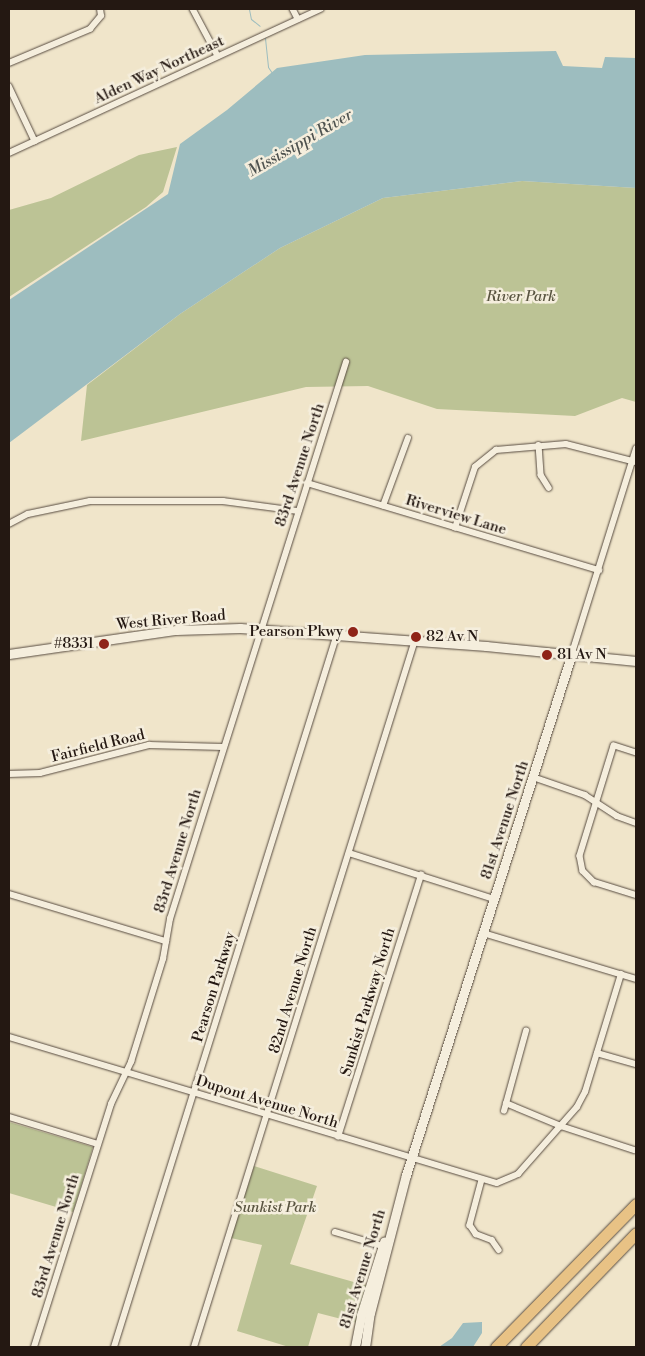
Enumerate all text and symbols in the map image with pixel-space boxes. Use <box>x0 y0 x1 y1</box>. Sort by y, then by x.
street label: Alden Way Northeast <box>91 32 227 108</box>
water label: Mississippi River <box>244 105 356 181</box>
park label: River Park <box>486 288 556 306</box>
street label: 83rd Avenue North <box>272 401 328 529</box>
street label: Riverview Lane <box>403 491 509 539</box>
street label: West River Road <box>116 606 226 634</box>
place label: Pearson Pkwy <box>249 623 343 641</box>
marker: Pearson Pkwy <box>347 626 359 638</box>
place label: 82 Av N <box>426 628 478 646</box>
marker: 82 Av N <box>410 631 422 643</box>
place label: #8331 <box>54 635 94 653</box>
marker: #8331 <box>98 638 110 650</box>
place label: 81 Av N <box>557 646 607 664</box>
marker: 81 Av N <box>541 649 553 661</box>
street label: Fairfield Road <box>49 726 147 766</box>
street label: 81st Avenue North <box>477 758 533 882</box>
street label: 83rd Avenue North <box>151 787 205 915</box>
street label: 82nd Avenue North <box>265 924 321 1056</box>
street label: Sunkist Parkway North <box>337 926 399 1078</box>
street label: Pearson Parkway <box>189 930 239 1044</box>
street label: Dupont Avenue North <box>194 1072 340 1132</box>
street label: 83rd Avenue North <box>29 1172 83 1300</box>
park label: Sunkist Park <box>234 1199 316 1217</box>
street label: 81st Avenue North <box>336 1207 390 1331</box>

